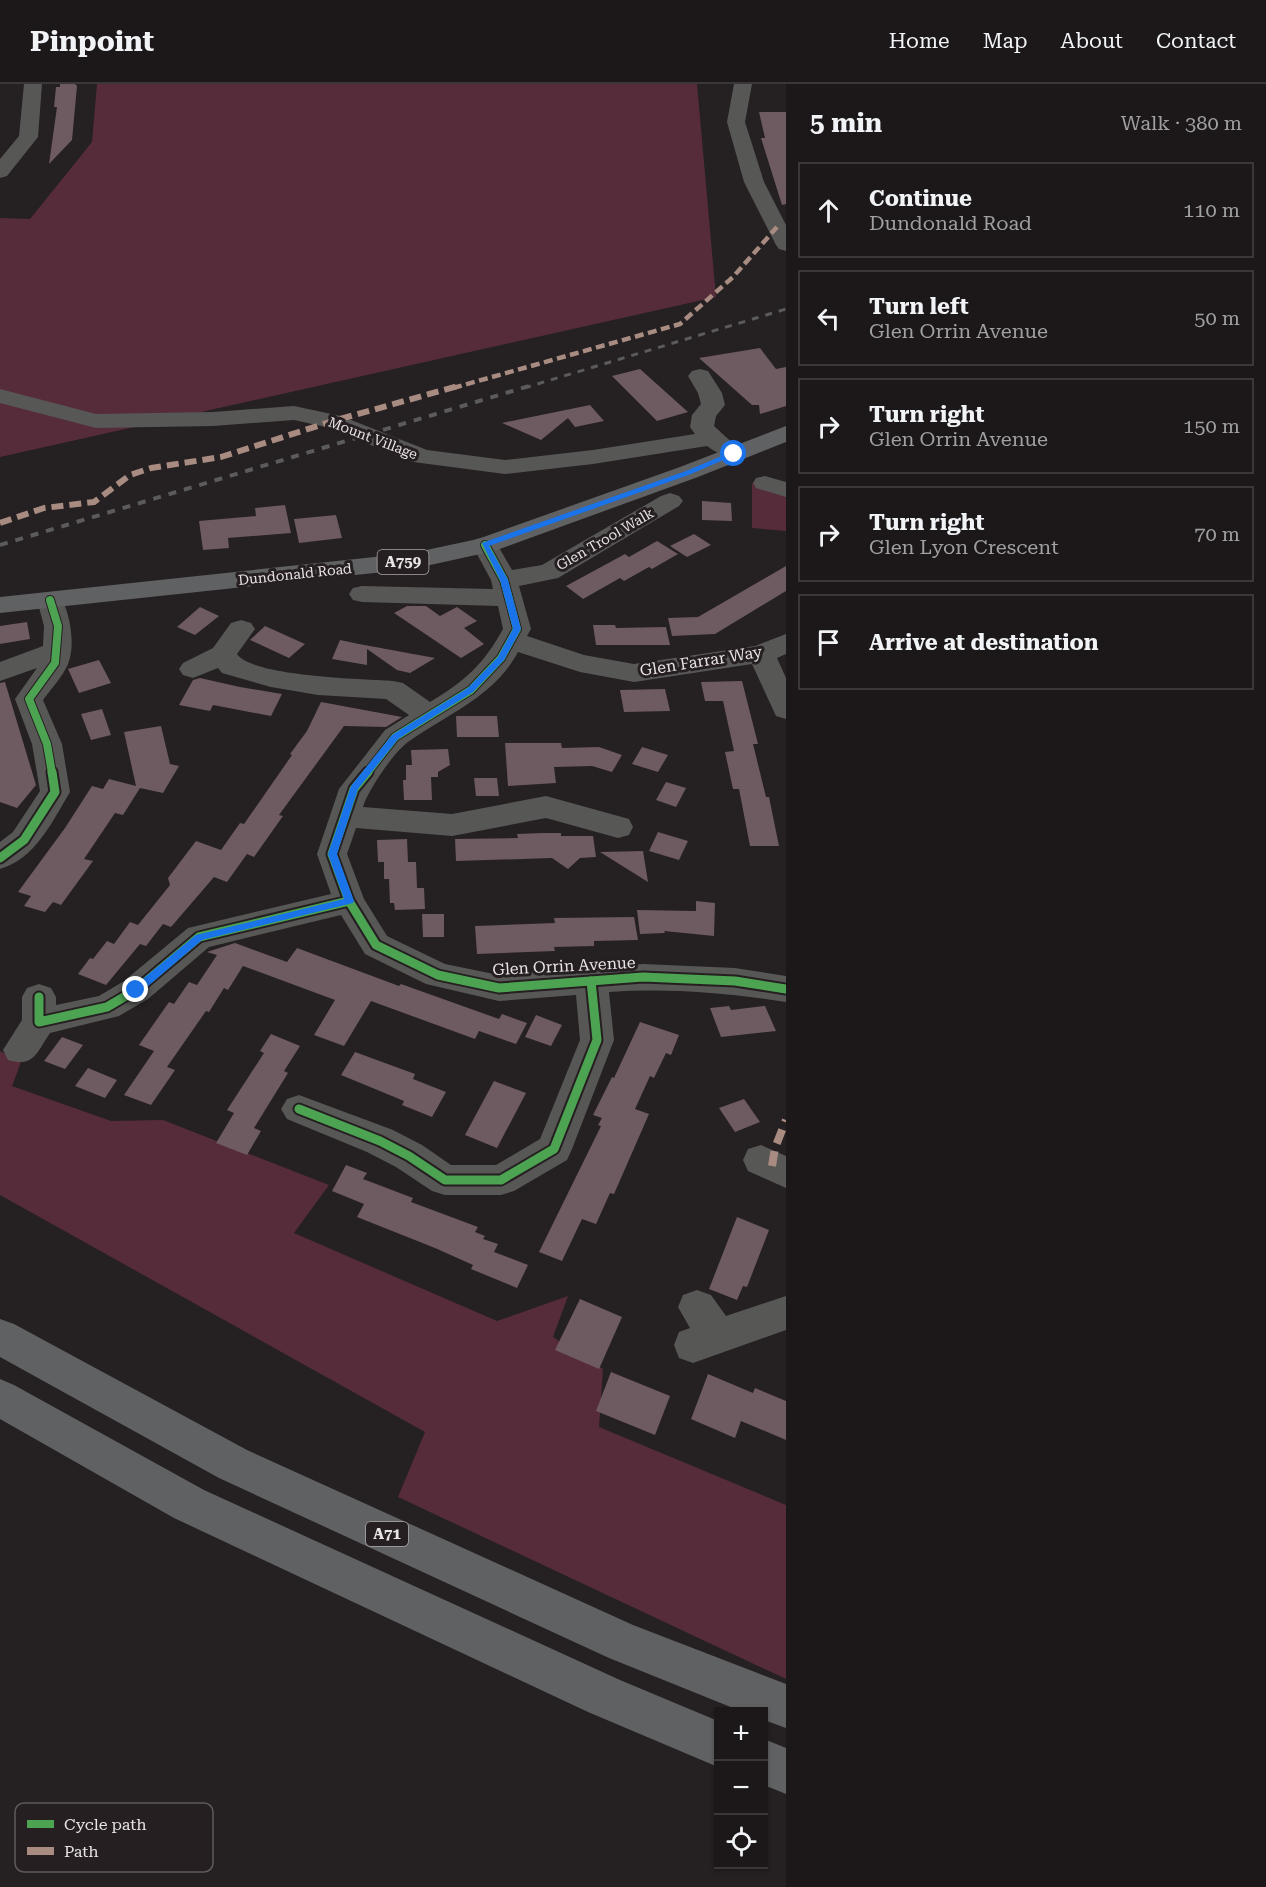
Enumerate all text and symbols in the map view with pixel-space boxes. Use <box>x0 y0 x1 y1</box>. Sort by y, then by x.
text: Pinpoint <box>30 25 154 58</box>
text: Home <box>889 29 950 53</box>
text: Map <box>983 29 1028 53</box>
text: About <box>1061 29 1123 53</box>
text: Contact <box>1156 29 1236 53</box>
text: 5 min <box>810 108 882 138</box>
text: Walk · 380 m <box>1121 111 1242 135</box>
text: Continue <box>869 186 972 211</box>
icon: ahead <box>812 194 845 227</box>
text: 110 m <box>1183 198 1240 222</box>
text: Dundonald Road <box>869 211 1032 235</box>
text: Turn left <box>869 294 969 319</box>
icon: left <box>812 302 845 335</box>
text: 50 m <box>1194 306 1240 330</box>
text: Glen Orrin Avenue <box>869 319 1048 343</box>
text: Turn right <box>869 402 984 427</box>
icon: right <box>812 410 845 443</box>
street label: Mount Village <box>326 414 420 462</box>
text: 150 m <box>1183 414 1240 438</box>
text: Glen Orrin Avenue <box>869 427 1048 451</box>
route start <box>720 440 746 466</box>
street label: Glen Trool Walk <box>553 505 657 573</box>
text: Turn right <box>869 510 984 535</box>
icon: right <box>812 518 845 551</box>
text: 70 m <box>1194 522 1240 546</box>
text: Glen Lyon Crescent <box>869 535 1059 559</box>
road number: A759 <box>378 550 428 574</box>
street label: Dundonald Road <box>237 560 353 588</box>
icon: arrive <box>812 626 845 659</box>
text: Arrive at destination <box>869 630 1098 655</box>
street label: Glen Farrar Way <box>639 642 764 680</box>
street label: Glen Orrin Avenue <box>492 953 636 979</box>
route end <box>122 976 148 1002</box>
road number: A71 <box>366 1522 408 1546</box>
map controls <box>714 1707 768 1869</box>
button: + <box>714 1707 768 1761</box>
button: − <box>714 1761 768 1815</box>
legend <box>15 1803 213 1872</box>
text: Cycle path <box>64 1815 147 1834</box>
button: locate <box>714 1815 768 1869</box>
text: Path <box>64 1842 99 1861</box>

